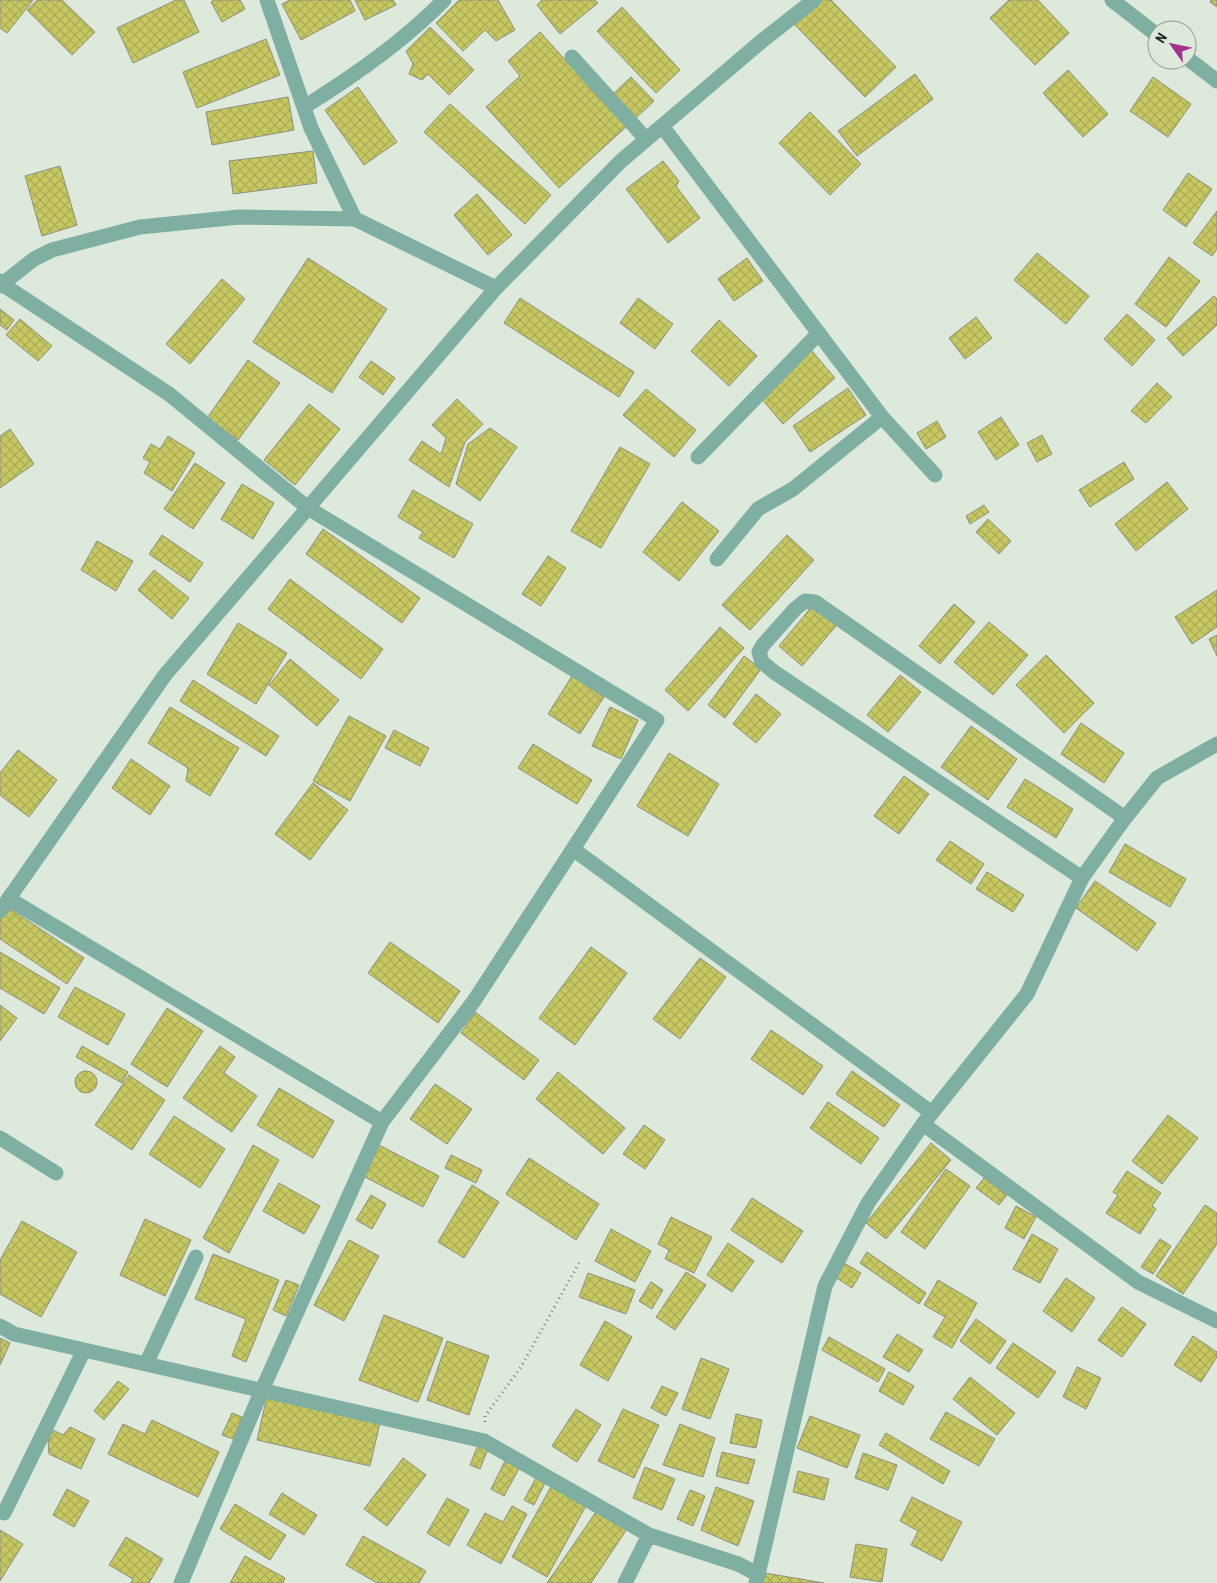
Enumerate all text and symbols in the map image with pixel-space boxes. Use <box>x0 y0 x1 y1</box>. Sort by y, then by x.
north arrow <box>1147 20 1197 70</box>
text: N <box>1152 30 1170 46</box>

